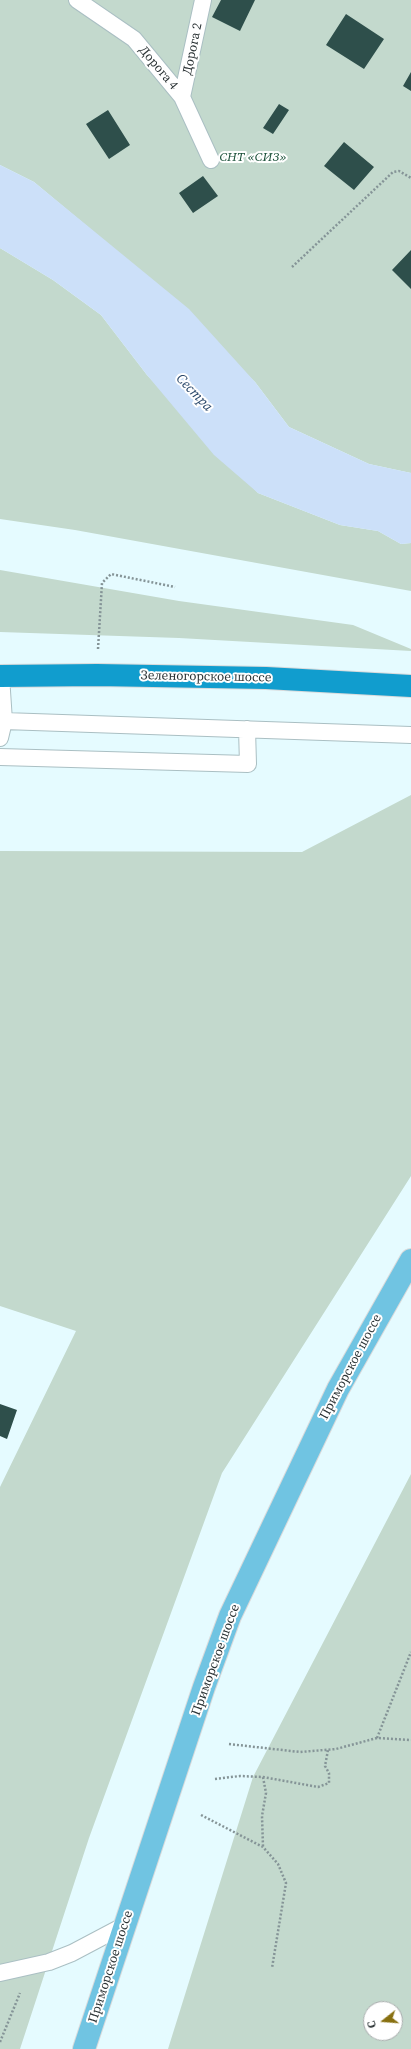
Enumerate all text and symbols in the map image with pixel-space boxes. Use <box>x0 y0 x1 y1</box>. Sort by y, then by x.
street label: Дорога 2 <box>180 22 206 76</box>
street label: Дорога 4 <box>135 43 181 93</box>
park label: СНТ «СИЗ» <box>219 150 287 166</box>
water label: Сестра <box>172 371 216 415</box>
street label: Зеленогорское шоссе <box>141 668 271 686</box>
street label: Приморское шоссе <box>317 1312 385 1422</box>
street label: Приморское шоссе <box>189 1602 243 1718</box>
street label: Приморское шоссе <box>85 1909 137 2025</box>
north arrow <box>363 2001 403 2041</box>
text: С <box>364 2019 380 2030</box>

